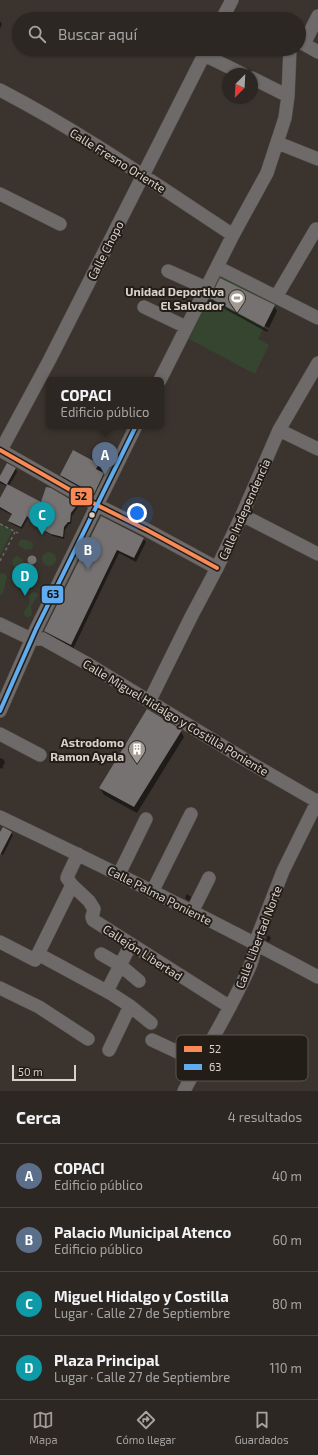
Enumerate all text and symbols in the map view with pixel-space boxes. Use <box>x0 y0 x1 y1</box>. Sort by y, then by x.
search box <box>12 12 306 56</box>
icon: search <box>26 23 48 45</box>
text: Buscar aquí <box>58 25 137 43</box>
north arrow <box>222 68 258 104</box>
street label: Calle Fresno Oriente <box>68 125 168 195</box>
street label: Calle Chopo <box>84 218 126 282</box>
place label: Unidad Deportiva El Salvador <box>125 284 224 312</box>
sports icon: Unidad Deportiva El Salvador <box>227 288 247 313</box>
popup <box>46 377 164 429</box>
text: COPACI <box>61 386 111 404</box>
text: Edificio público <box>61 404 149 420</box>
pin: A <box>92 442 118 475</box>
street label: Calle Independencia <box>215 456 273 562</box>
line badge: 52 <box>70 487 93 506</box>
text: 52 <box>75 489 87 502</box>
pin: C <box>29 502 55 535</box>
your location <box>127 503 147 523</box>
unlabelled marker <box>87 510 97 520</box>
pin: B <box>75 537 101 570</box>
pin: D <box>12 563 38 596</box>
line badge: 63 <box>41 585 64 604</box>
text: 63 <box>47 587 59 600</box>
street label: Calle Miguel Hidalgo y Costilla Poniente <box>81 656 271 778</box>
place label: Astrodomo Ramon Ayala <box>50 735 124 764</box>
building icon: Astrodomo Ramon Ayala <box>127 739 147 764</box>
street label: Calle Palma Poniente <box>106 863 214 927</box>
street label: Calle Libertad Norte <box>232 884 284 990</box>
street label: Callejón Libertad <box>100 921 185 984</box>
legend <box>176 1035 308 1081</box>
text: 52 <box>209 1042 221 1055</box>
text: 63 <box>209 1060 221 1073</box>
scale bar <box>12 1063 76 1082</box>
text: 50 m <box>18 1065 43 1078</box>
text: Cerca <box>16 1107 61 1127</box>
text: 4 resultados <box>228 1109 302 1125</box>
text: COPACI <box>54 1159 105 1177</box>
text: A <box>25 1168 33 1184</box>
text: 40 m <box>272 1168 302 1184</box>
text: Edificio público <box>54 1177 143 1193</box>
text: Palacio Municipal Atenco <box>54 1223 231 1241</box>
text: B <box>25 1232 33 1248</box>
text: 60 m <box>272 1232 302 1248</box>
text: Edificio público <box>54 1241 143 1257</box>
text: Miguel Hidalgo y Costilla <box>54 1287 229 1305</box>
text: C <box>25 1296 33 1312</box>
text: 80 m <box>272 1296 302 1312</box>
text: Lugar · Calle 27 de Septiembre <box>54 1305 230 1321</box>
text: Plaza Principal <box>54 1351 160 1369</box>
text: D <box>25 1360 33 1376</box>
text: 110 m <box>270 1360 302 1376</box>
text: Lugar · Calle 27 de Septiembre <box>54 1369 230 1385</box>
tab: Mapa <box>29 1409 57 1446</box>
tab: Cómo llegar <box>116 1409 176 1446</box>
tab: Guardados <box>235 1409 289 1446</box>

